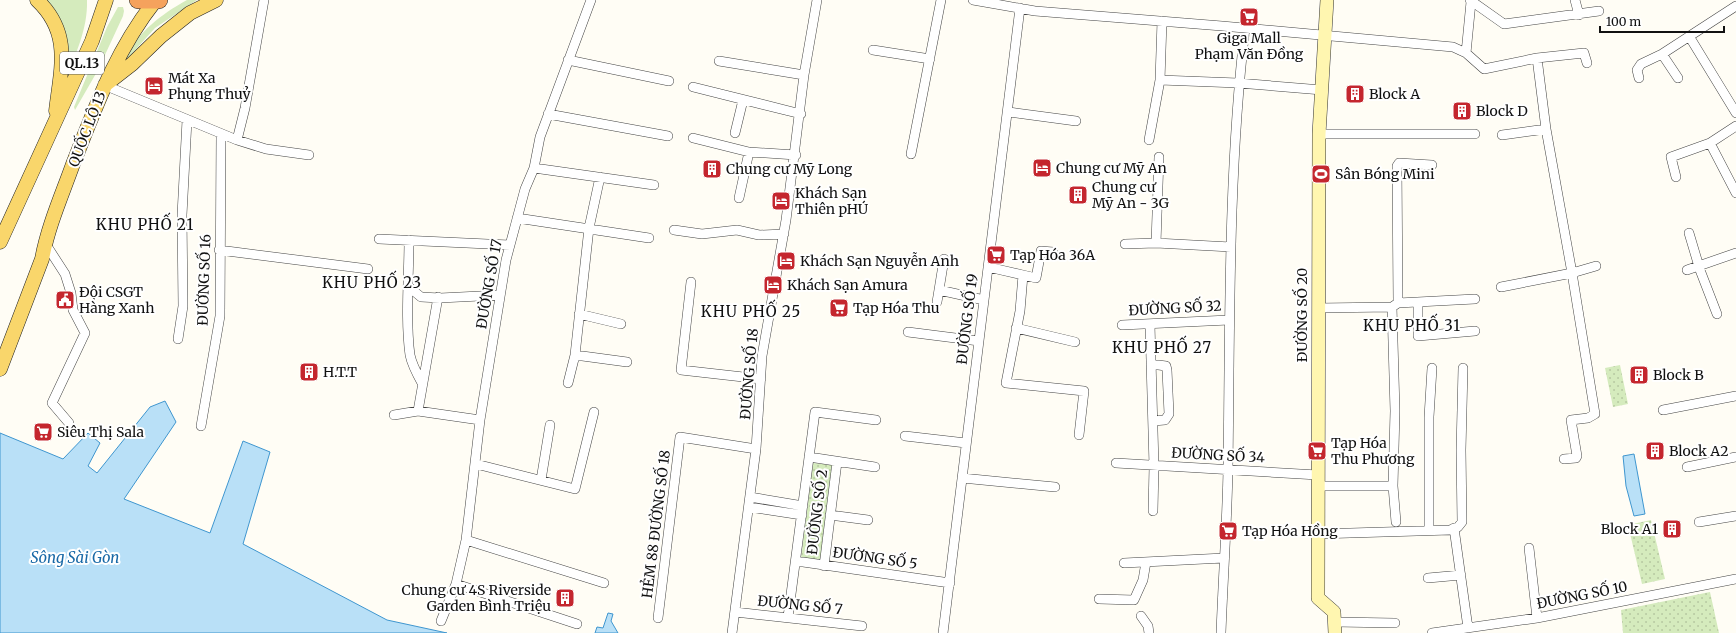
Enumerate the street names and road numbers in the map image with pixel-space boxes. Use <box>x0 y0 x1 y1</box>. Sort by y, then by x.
road number: QL.13 <box>60 52 104 74</box>
street label: QUỐC LỘ 13 <box>62 88 110 169</box>
street label: ĐƯỜNG SỐ 16 <box>191 234 215 326</box>
street label: ĐƯỜNG SỐ 17 <box>470 237 506 330</box>
street label: ĐƯỜNG SỐ 20 <box>1291 268 1311 362</box>
street label: ĐƯỜNG SỐ 19 <box>951 272 982 366</box>
street label: ĐƯỜNG SỐ 32 <box>1128 295 1222 319</box>
street label: ĐƯỜNG SỐ 18 <box>734 327 762 420</box>
street label: ĐƯỜNG SỐ 34 <box>1171 442 1266 466</box>
street label: HẺM 88 ĐƯỜNG SỐ 18 <box>636 449 674 599</box>
street label: ĐƯỜNG SỐ 2 <box>801 468 831 556</box>
street label: ĐƯỜNG SỐ 5 <box>831 541 919 573</box>
street label: ĐƯỜNG SỐ 10 <box>1535 575 1629 613</box>
street label: ĐƯỜNG SỐ 7 <box>757 590 844 618</box>

